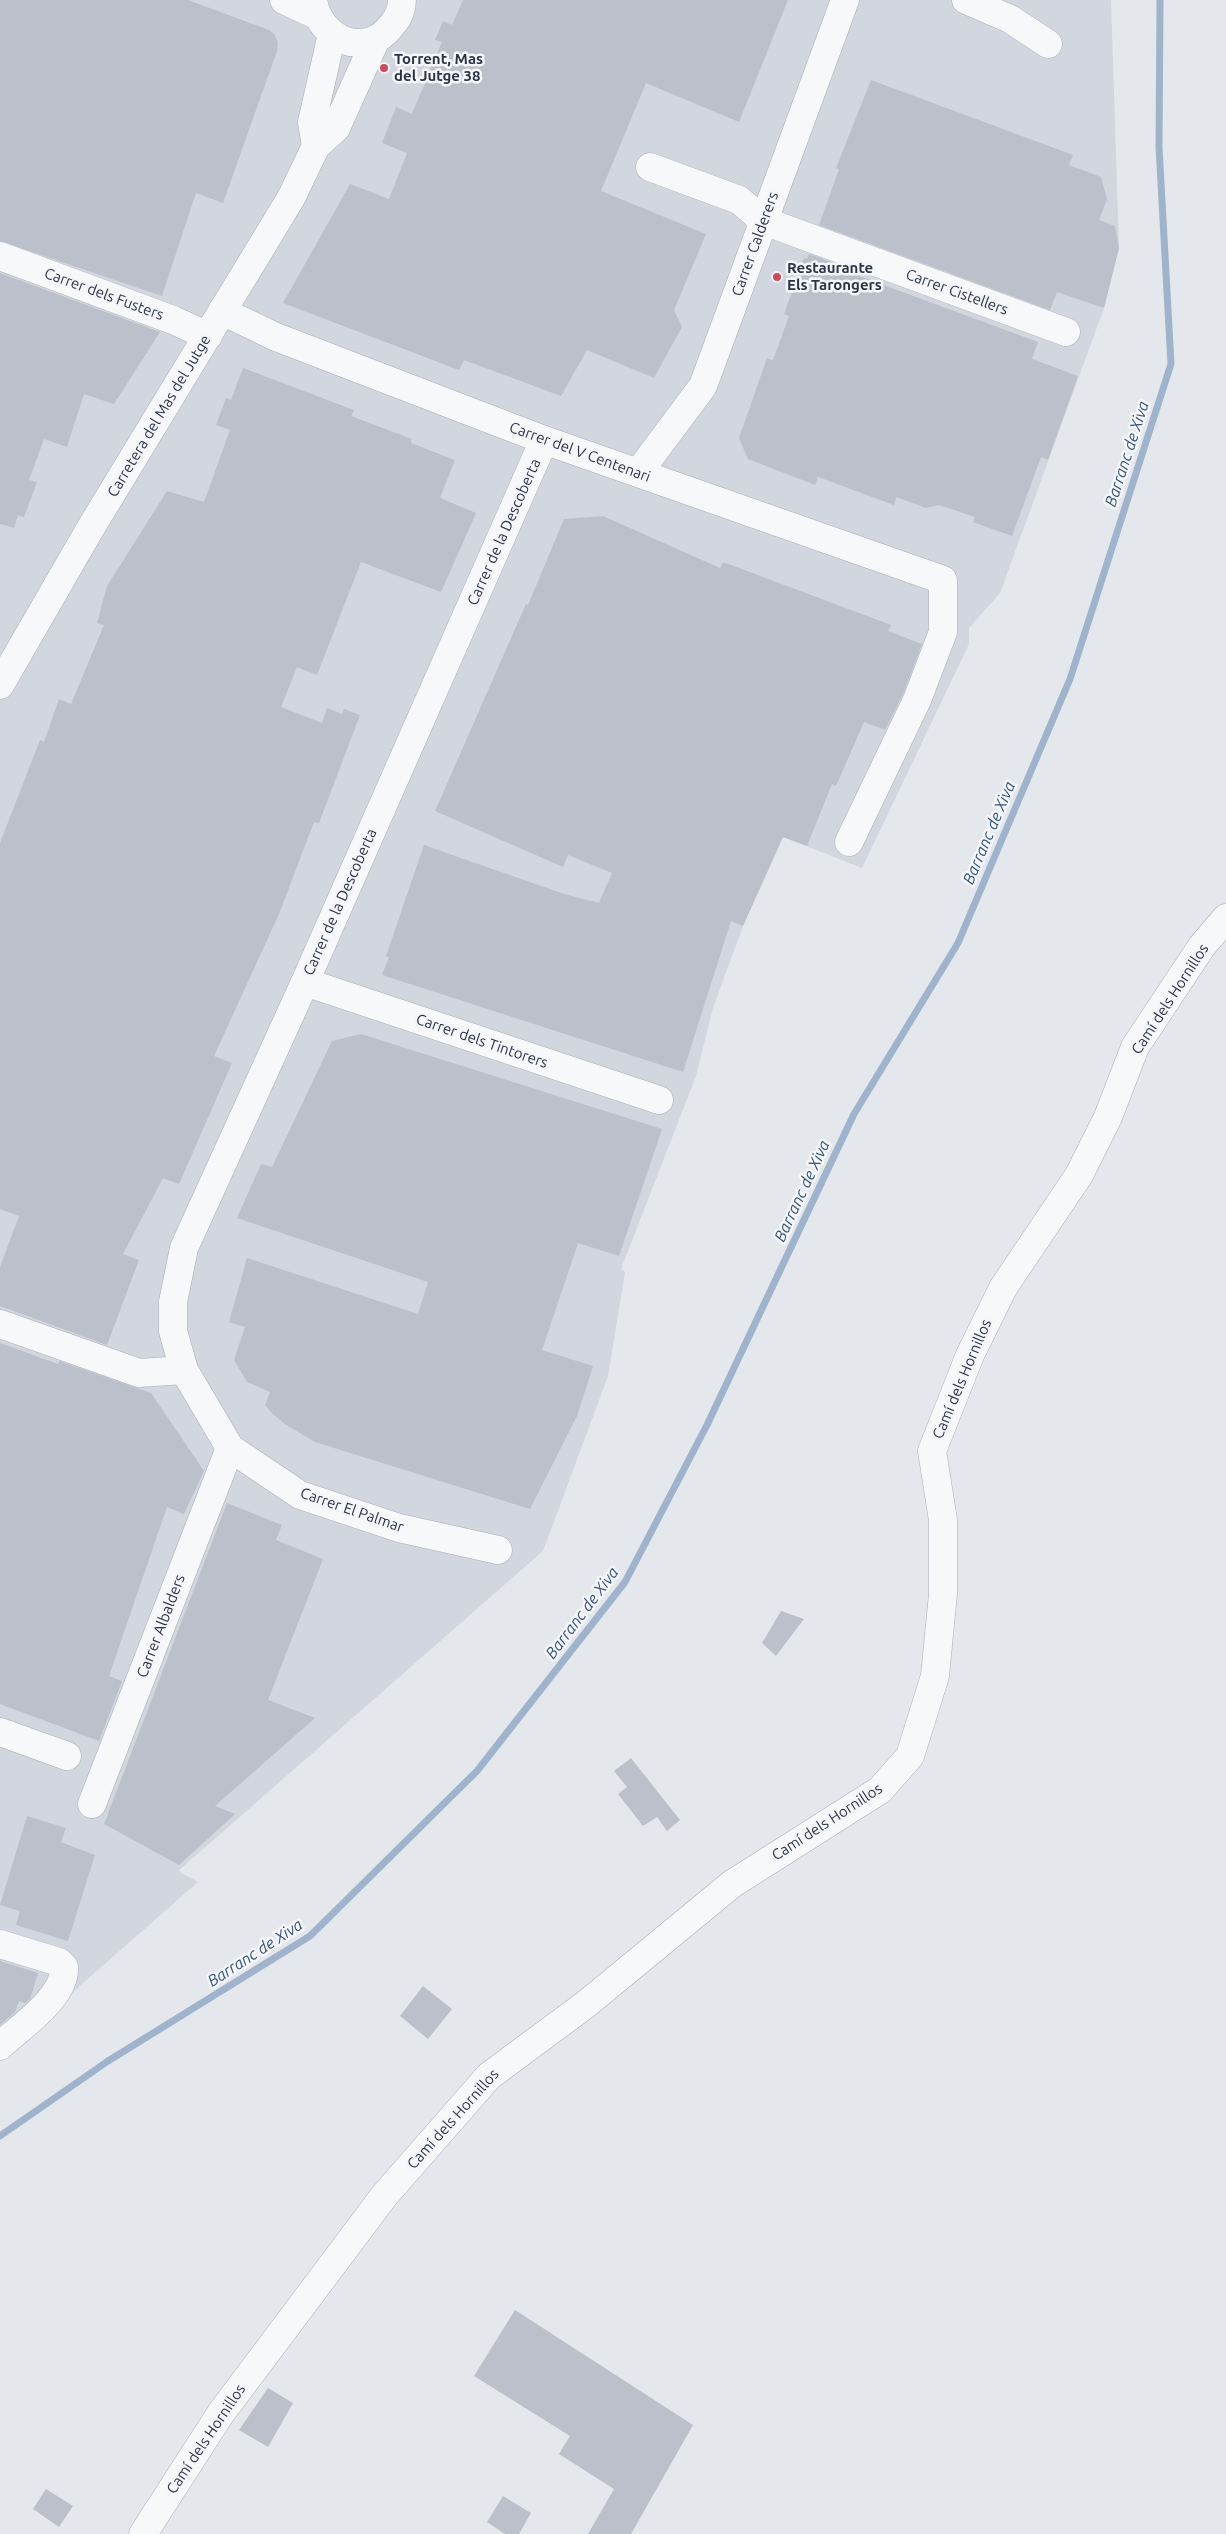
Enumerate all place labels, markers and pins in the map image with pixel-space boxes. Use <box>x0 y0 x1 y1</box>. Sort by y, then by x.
place label: Torrent, Mas del Jutge 38 <box>394 50 483 85</box>
marker: Torrent, Mas del Jutge 38 <box>378 62 390 74</box>
place label: Restaurante Els Tarongers <box>787 259 882 294</box>
marker: Restaurante Els Tarongers <box>771 271 783 283</box>

